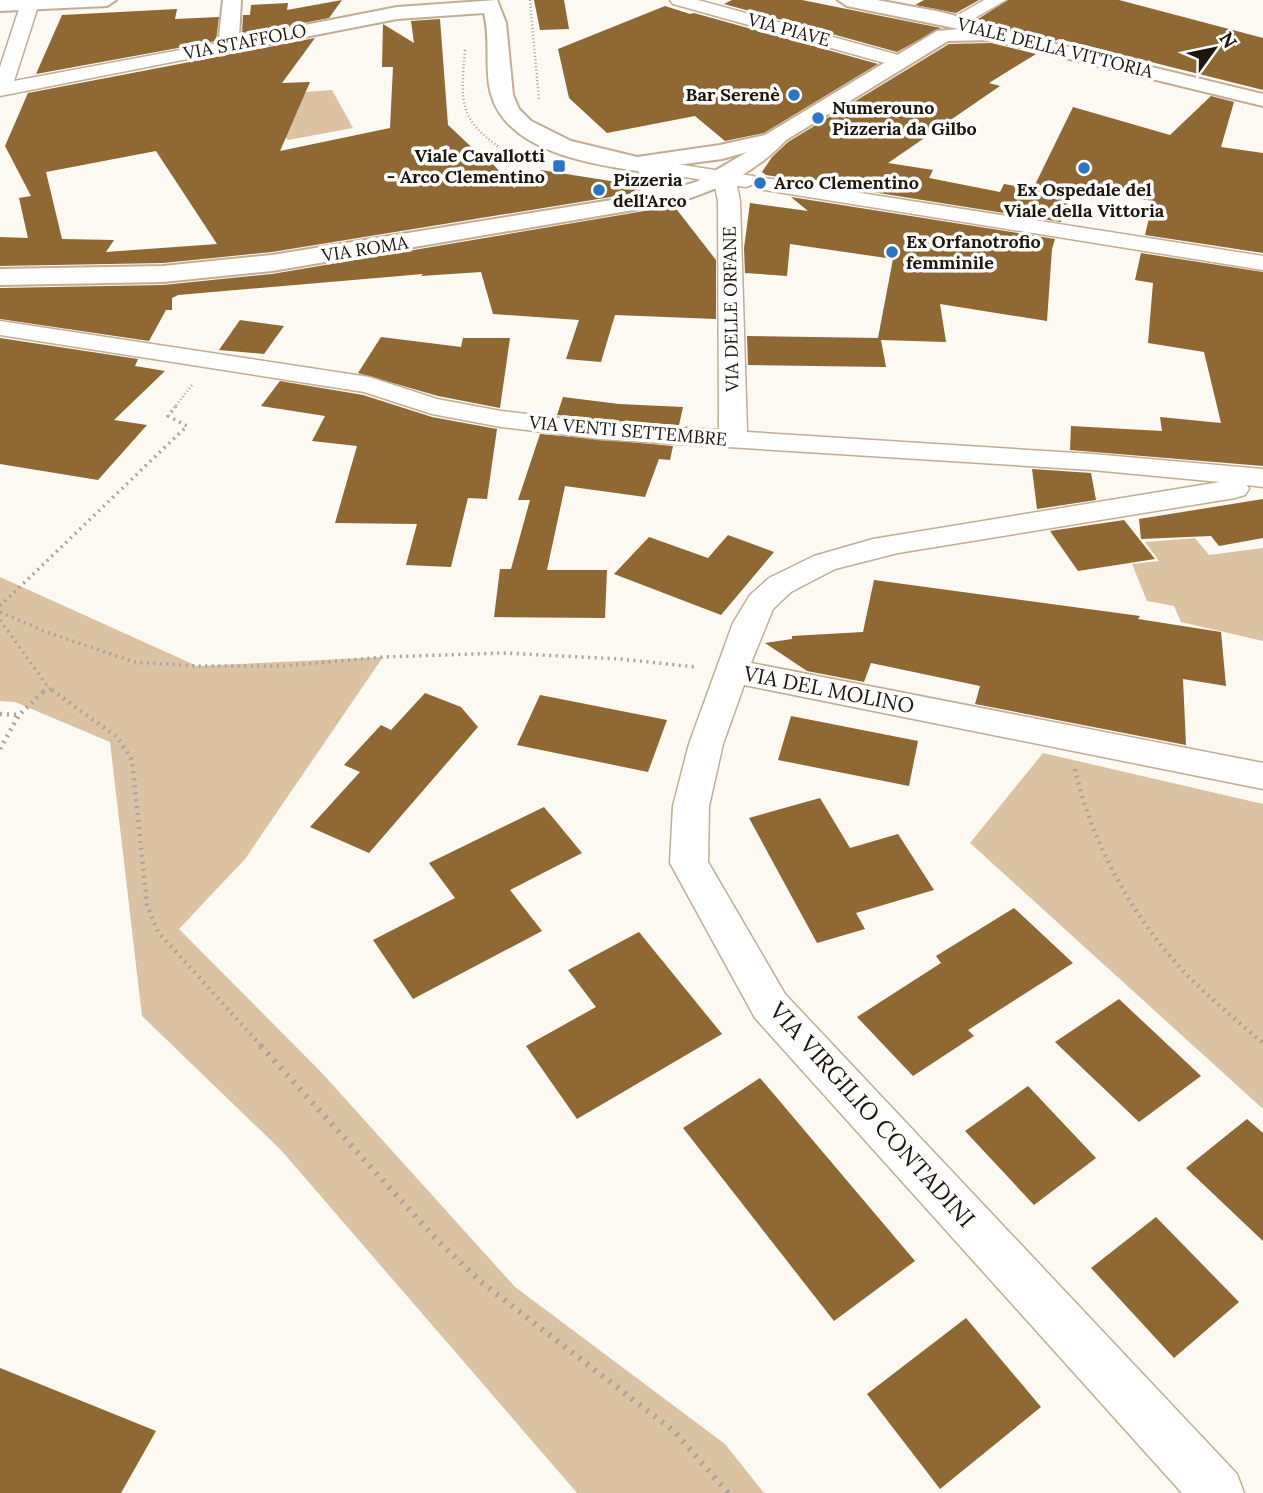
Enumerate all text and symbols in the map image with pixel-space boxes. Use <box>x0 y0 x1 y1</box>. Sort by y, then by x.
street label: VIA PIAVE <box>745 7 833 52</box>
street label: VIALE DELLA VITTORIA <box>954 12 1156 83</box>
north arrow <box>1179 14 1249 84</box>
street label: VIA STAFFOLO <box>181 18 308 65</box>
text: N <box>1214 27 1242 53</box>
place label: Bar Serenè <box>686 83 780 106</box>
marker: Bar Serenè <box>786 87 802 103</box>
place label: Numerouno Pizzeria da Gilbo <box>832 96 977 140</box>
marker: Numerouno Pizzeria da Gilbo <box>810 110 826 126</box>
place label: Viale Cavallotti - Arco Clementino <box>387 144 545 188</box>
marker: Viale Cavallotti - Arco Clementino <box>551 158 567 174</box>
marker: Ex Ospedale del Viale della Vittoria <box>1076 160 1092 176</box>
place label: Pizzeria dell'Arco <box>613 168 687 212</box>
place label: Arco Clementino <box>774 171 919 194</box>
marker: Arco Clementino <box>752 175 768 191</box>
place label: Ex Ospedale del Viale della Vittoria <box>1004 178 1165 222</box>
marker: Pizzeria dell'Arco <box>591 182 607 198</box>
street label: VIA DELLE ORFANE <box>718 226 743 393</box>
street label: VIA ROMA <box>319 230 410 267</box>
place label: Ex Orfanotrofio femminile <box>906 230 1041 274</box>
marker: Ex Orfanotrofio femminile <box>884 244 900 260</box>
street label: VIA VENTI SETTEMBRE <box>527 410 728 451</box>
street label: VIA DEL MOLINO <box>741 660 917 719</box>
street label: VIA VIRGILIO CONTADINI <box>762 995 982 1234</box>

